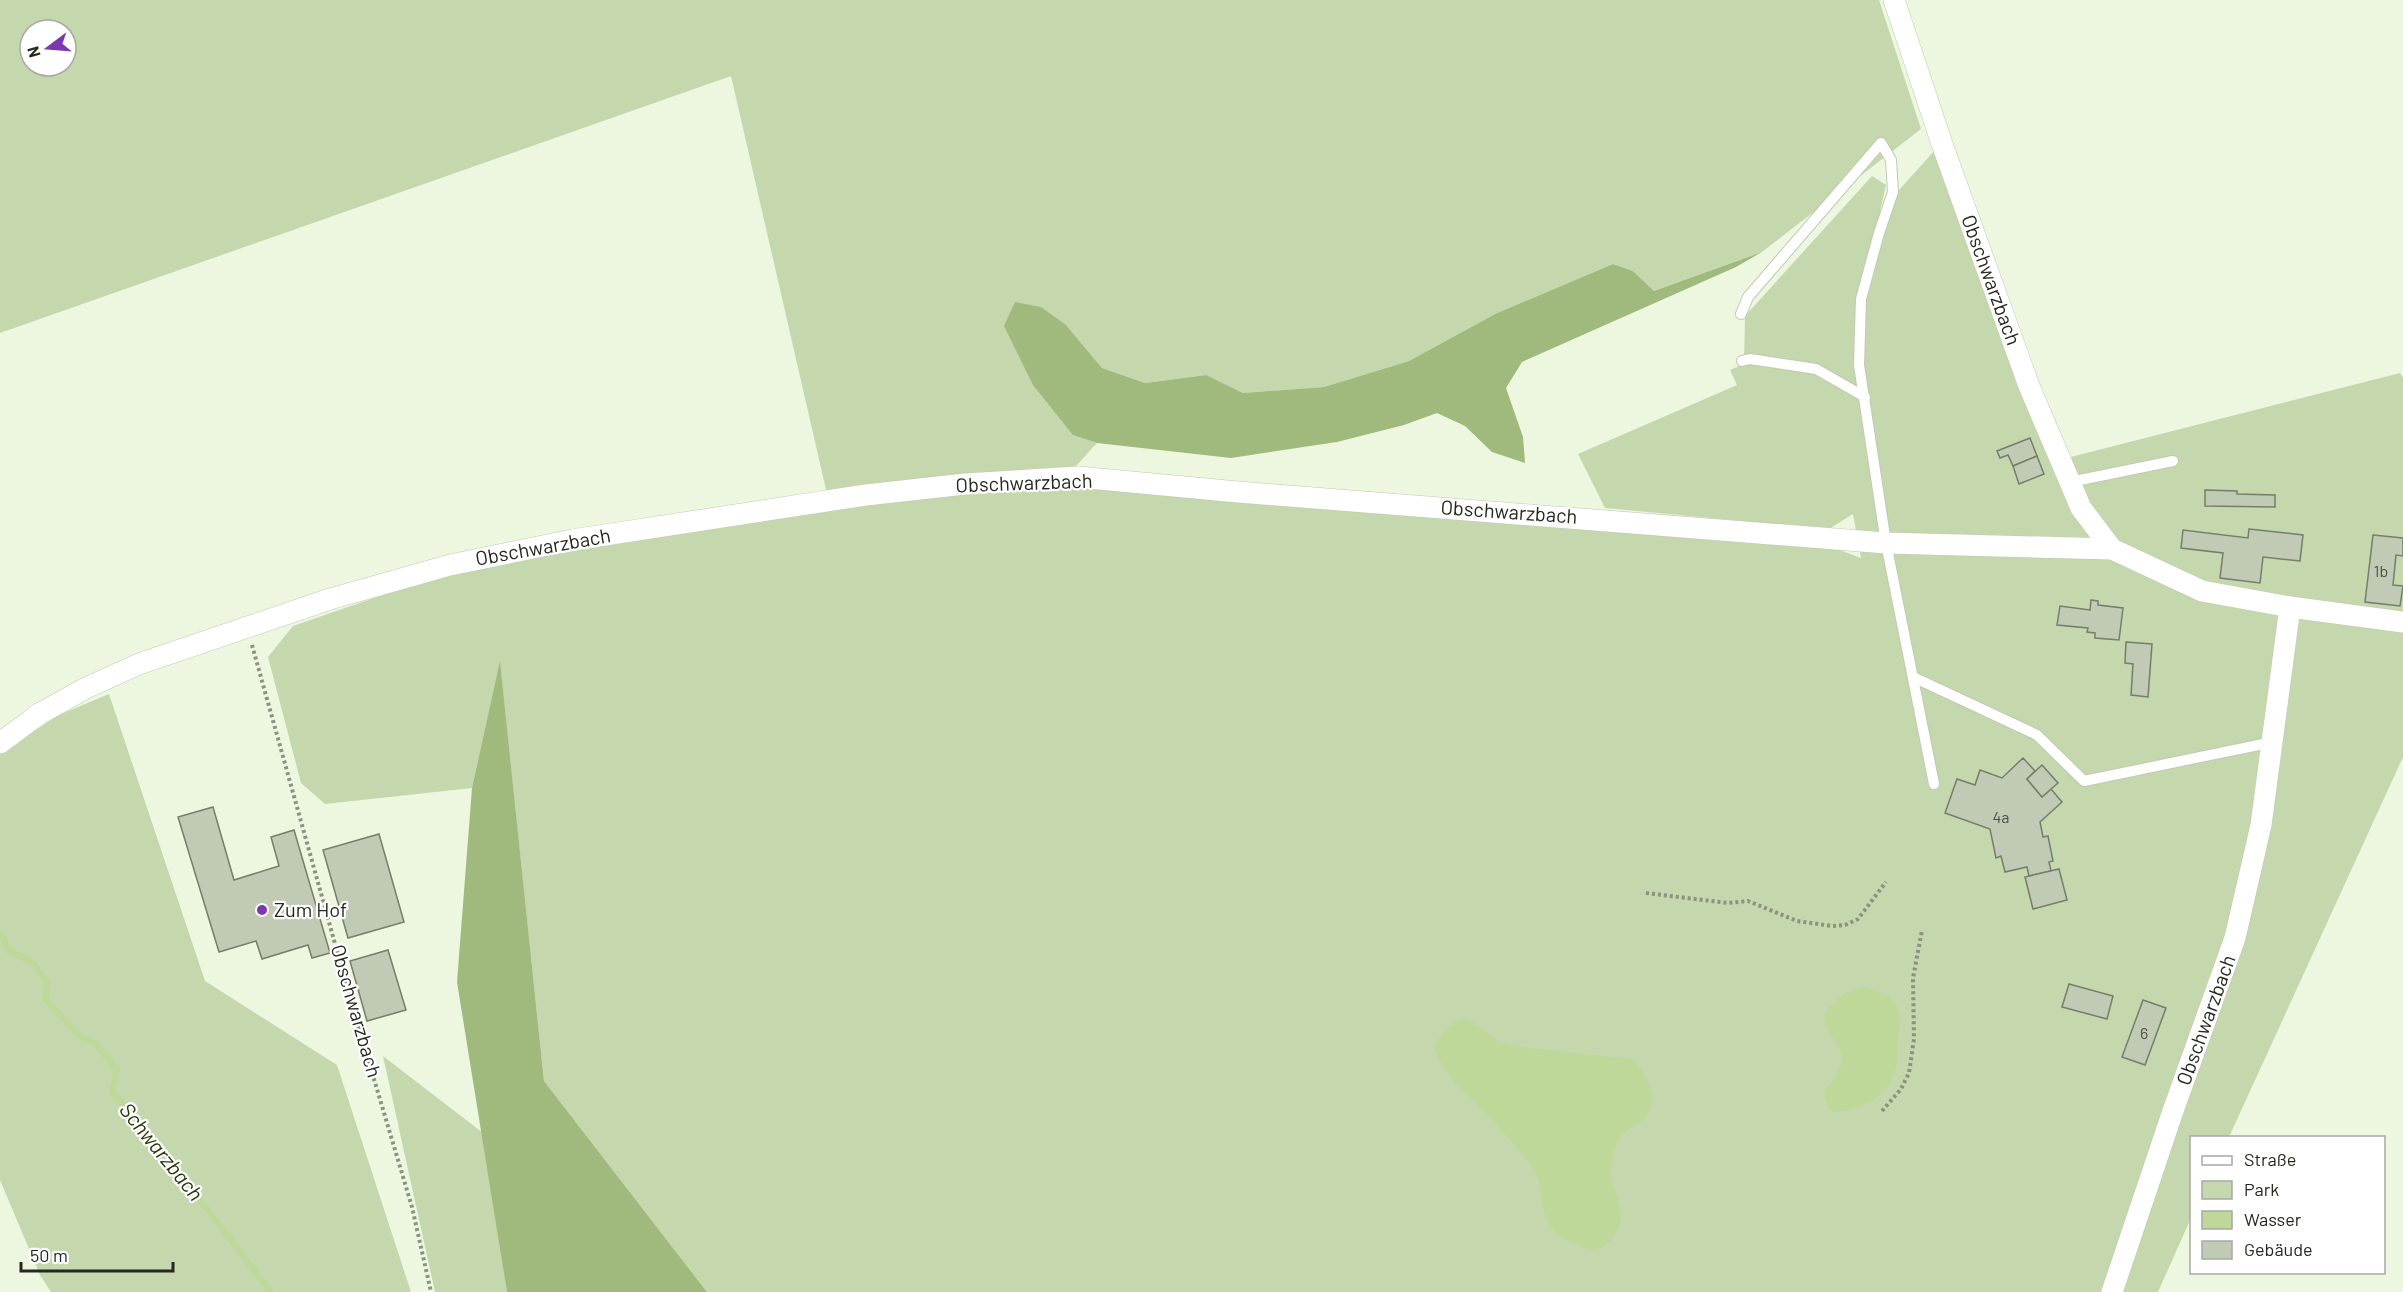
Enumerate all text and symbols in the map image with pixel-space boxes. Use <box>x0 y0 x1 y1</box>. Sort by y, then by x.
north arrow <box>18 18 78 78</box>
text: N <box>23 45 44 60</box>
street label: Obschwarzbach <box>1957 211 2027 348</box>
street label: Obschwarzbach <box>955 468 1093 496</box>
street label: Obschwarzbach <box>1440 494 1578 528</box>
street label: Obschwarzbach <box>473 522 612 570</box>
house number: 1b <box>2374 561 2388 580</box>
house number: 4a <box>1993 807 2010 826</box>
place label: Zum Hof <box>274 897 347 921</box>
marker: Zum Hof <box>255 903 269 917</box>
street label: Obschwarzbach <box>327 942 387 1080</box>
street label: Obschwarzbach <box>2170 951 2240 1088</box>
house number: 6 <box>2140 1023 2148 1042</box>
water label: Schwarzbach <box>115 1097 209 1205</box>
legend <box>2190 1136 2385 1274</box>
text: Straße <box>2244 1148 2296 1170</box>
text: Park <box>2244 1178 2279 1200</box>
text: Wasser <box>2244 1208 2302 1230</box>
scale bar <box>21 1235 172 1273</box>
text: Gebäude <box>2244 1238 2313 1260</box>
text: 50 m <box>30 1244 68 1266</box>

